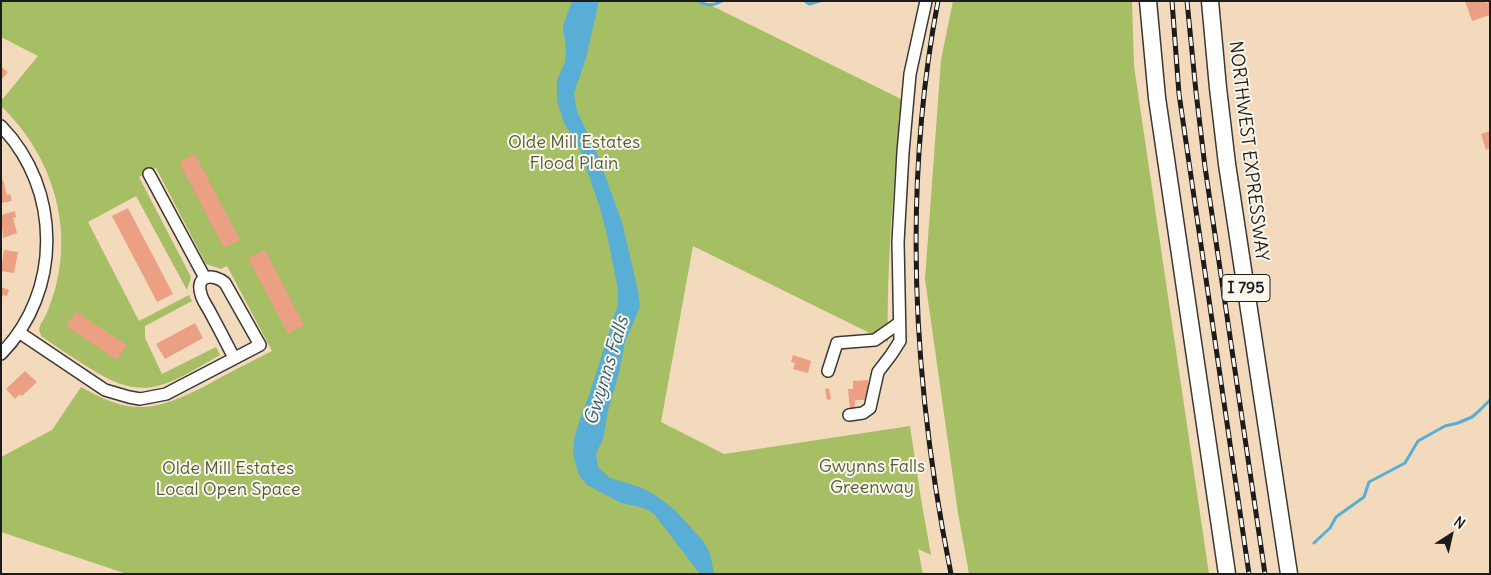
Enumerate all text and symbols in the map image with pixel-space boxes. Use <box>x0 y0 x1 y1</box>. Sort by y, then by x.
street label: NORTHWEST EXPRESSWAY <box>1224 40 1272 262</box>
park label: Olde Mill Estates Flood Plain <box>508 132 640 174</box>
road number: I 795 <box>1222 274 1270 302</box>
water label: Gwynns Falls <box>580 314 634 428</box>
park label: Gwynns Falls Greenway <box>819 456 925 498</box>
park label: Olde Mill Estates Local Open Space <box>156 458 300 500</box>
north arrow <box>1426 510 1476 560</box>
text: N <box>1450 513 1469 533</box>

